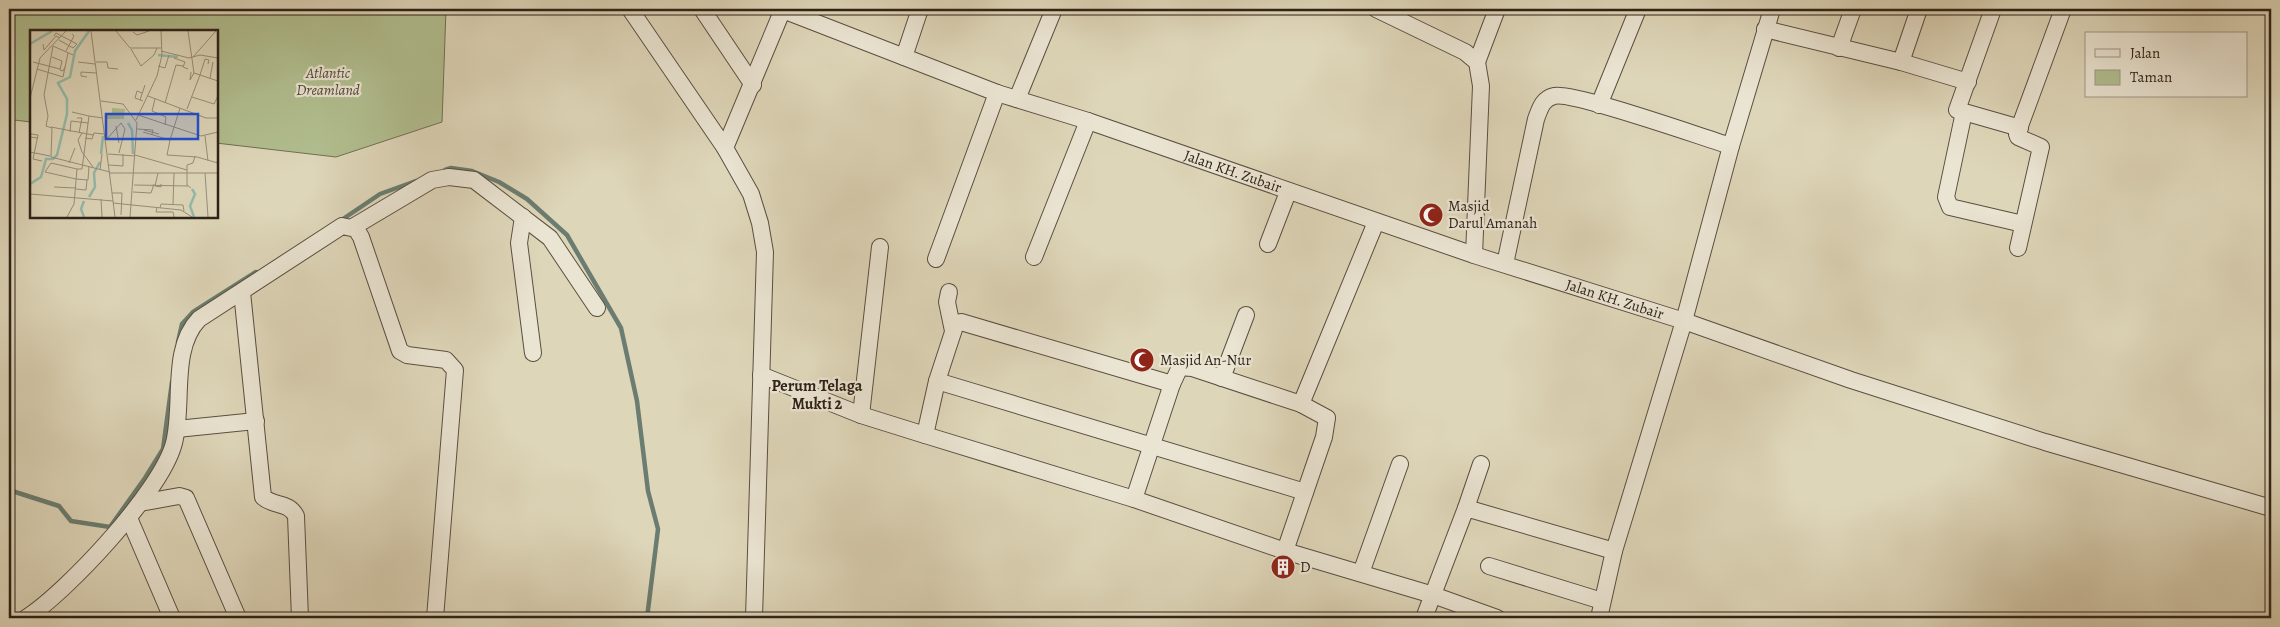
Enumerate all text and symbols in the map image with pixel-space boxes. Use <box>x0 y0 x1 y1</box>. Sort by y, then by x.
inset map <box>30 30 218 218</box>
legend <box>2085 32 2248 98</box>
text: Jalan <box>2130 43 2160 63</box>
park label: Atlantic Dreamland <box>296 63 360 100</box>
text: Taman <box>2130 67 2172 87</box>
street label: Jalan KH. Zubair <box>1181 145 1284 198</box>
place label: Masjid Darul Amanah <box>1448 196 1537 233</box>
mosque icon: Masjid Darul Amanah <box>1418 202 1444 228</box>
street label: Jalan KH. Zubair <box>1563 274 1667 324</box>
mosque icon: Masjid An-Nur <box>1129 347 1155 373</box>
place label: Masjid An-Nur <box>1160 350 1251 370</box>
district label: Perum Telaga Mukti 2 <box>772 375 863 415</box>
building icon: D <box>1270 554 1296 580</box>
place label: D <box>1300 557 1311 577</box>

